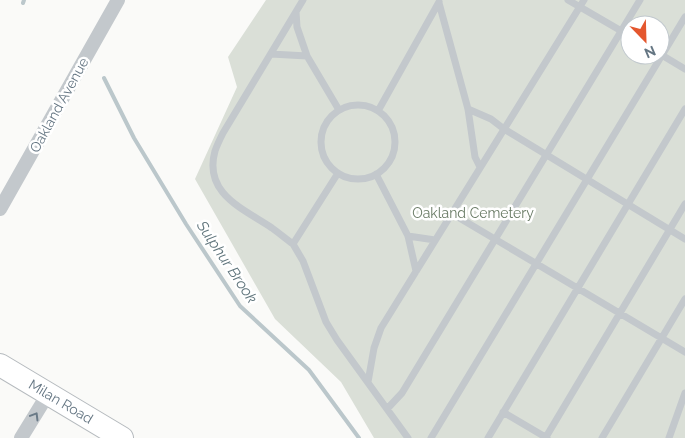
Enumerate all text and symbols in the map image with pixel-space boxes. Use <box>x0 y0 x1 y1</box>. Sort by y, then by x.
north arrow <box>620 15 670 65</box>
text: N <box>642 43 658 61</box>
street label: Oakland Avenue <box>26 55 92 155</box>
park label: Oakland Cemetery <box>412 205 534 221</box>
water label: Sulphur Brook <box>192 217 261 307</box>
street label: Milan Road <box>26 376 96 427</box>
one-way arrow <box>28 412 38 421</box>

